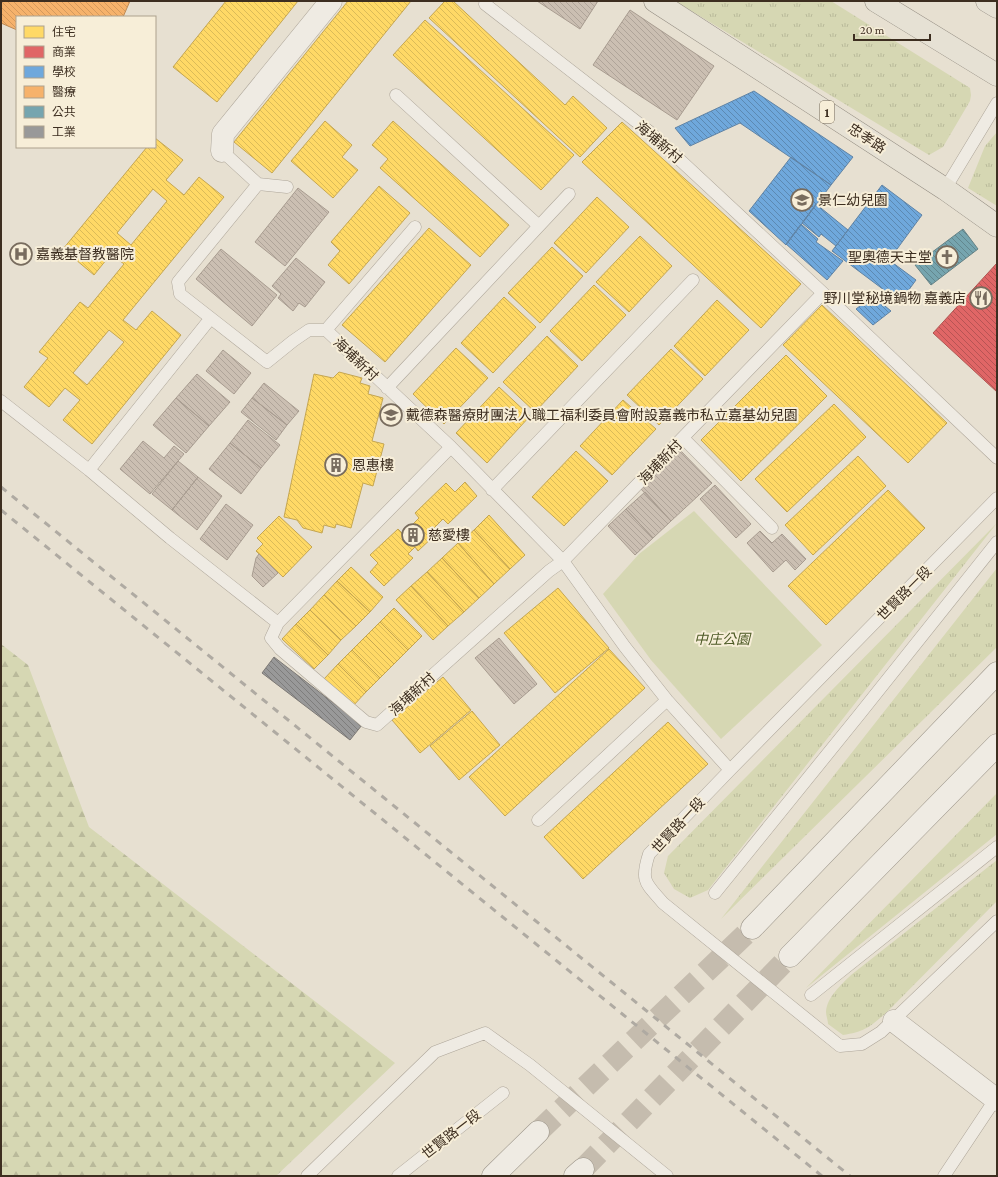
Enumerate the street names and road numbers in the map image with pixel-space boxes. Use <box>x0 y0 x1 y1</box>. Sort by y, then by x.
road number: 1 <box>820 101 834 123</box>
street label: 海埔新村 <box>633 118 685 166</box>
street label: 忠孝路 <box>845 120 889 156</box>
street label: 海埔新村 <box>330 334 382 384</box>
street label: 海埔新村 <box>635 436 685 488</box>
street label: 世賢路一段 <box>874 563 934 623</box>
street label: 海埔新村 <box>386 669 438 719</box>
street label: 世賢路一段 <box>648 794 708 856</box>
street label: 世賢路一段 <box>418 1106 484 1162</box>

